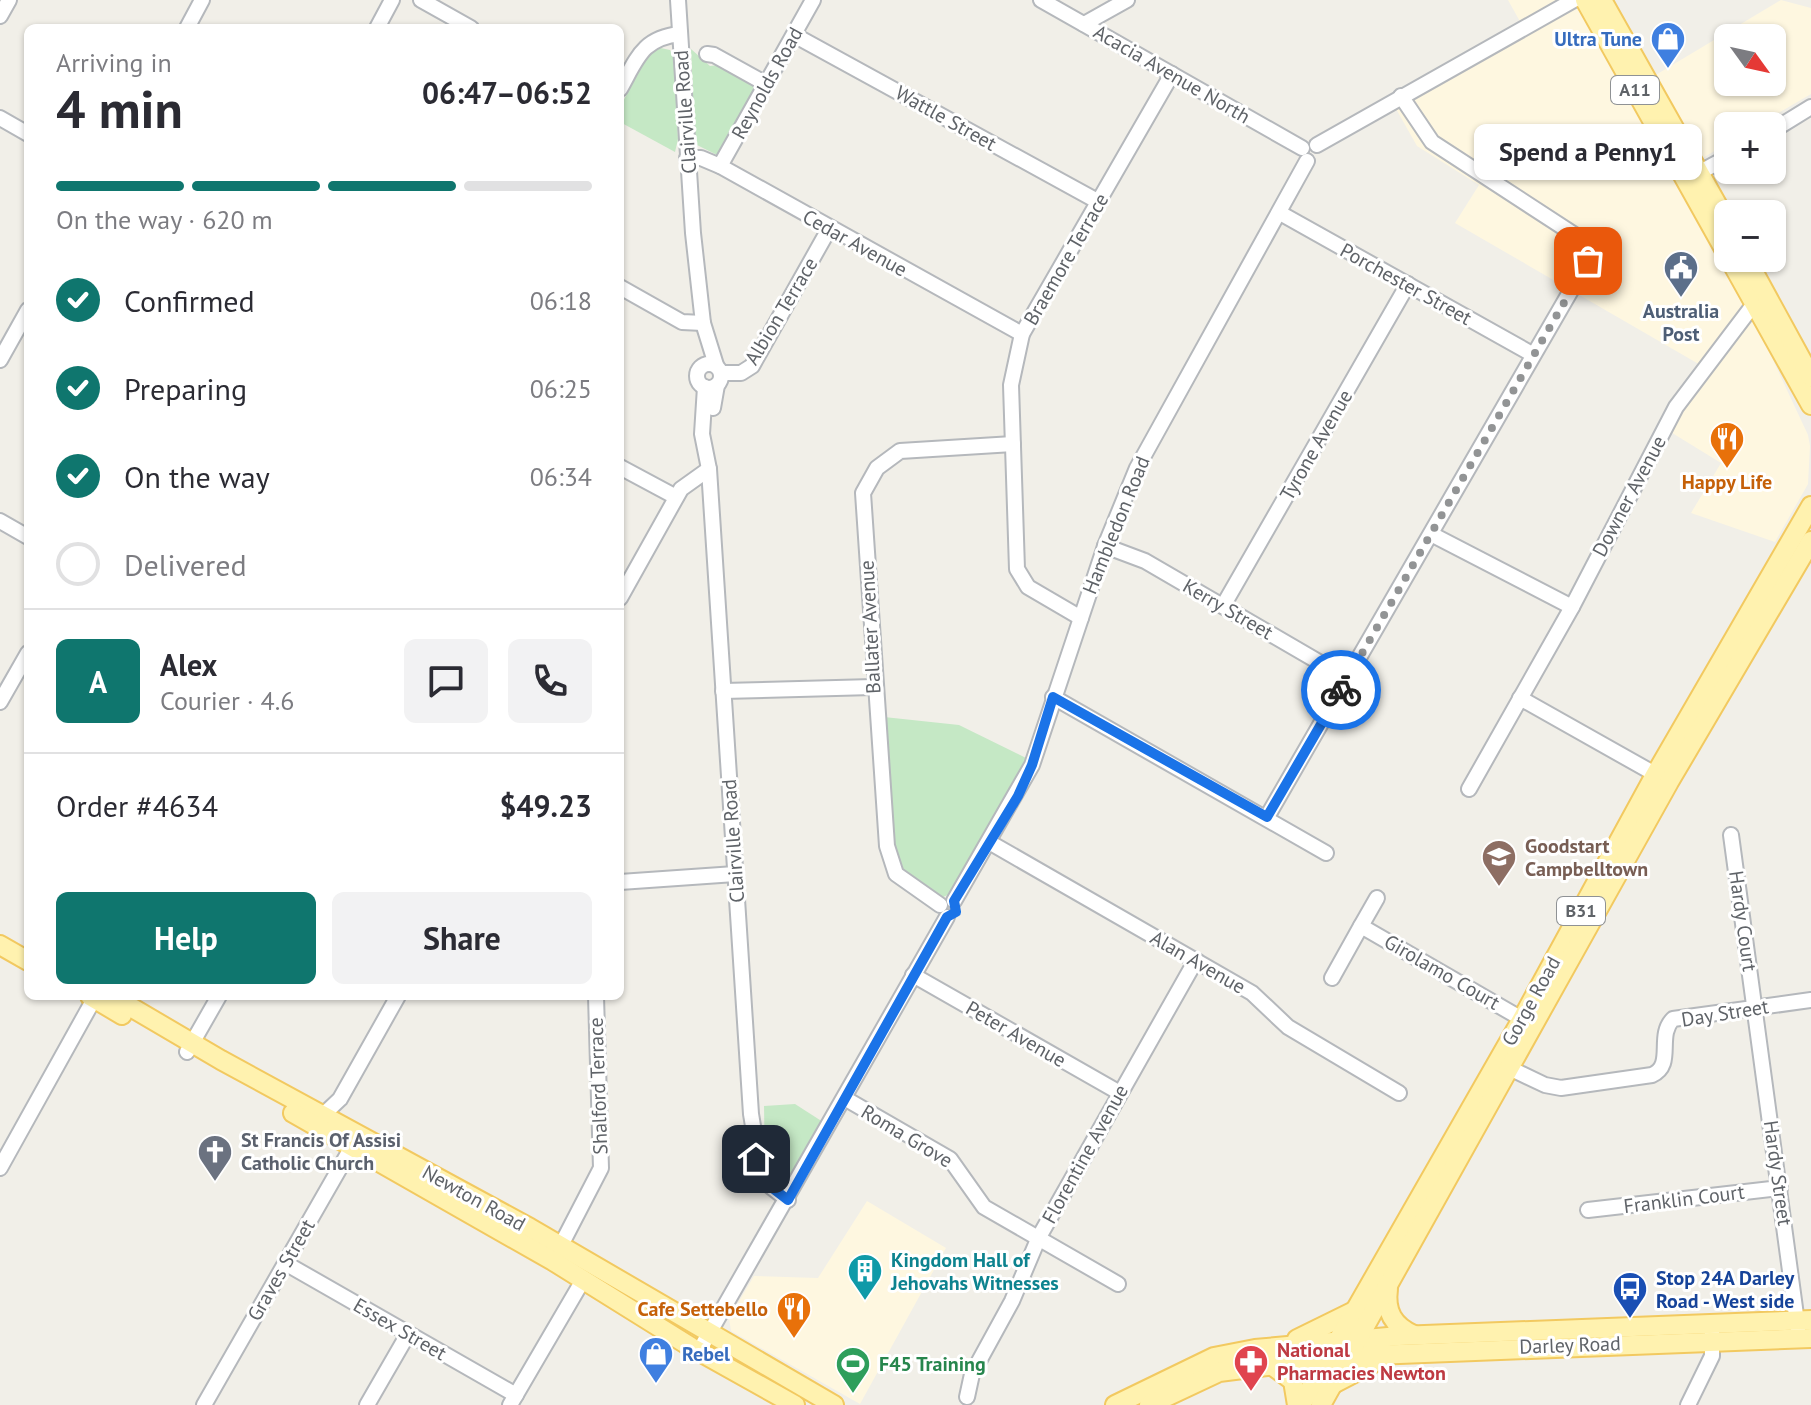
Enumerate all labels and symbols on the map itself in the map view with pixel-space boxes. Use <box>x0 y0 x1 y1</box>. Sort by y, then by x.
street label: Acacia Avenue North <box>1089 19 1255 129</box>
shop icon: Ultra Tune <box>1649 20 1687 70</box>
street label: Reynolds Road <box>725 22 809 144</box>
north arrow <box>1714 24 1786 96</box>
place label: Ultra Tune <box>1554 26 1642 52</box>
street label: Clairville Road <box>668 49 702 175</box>
road number: A11 <box>1611 76 1659 104</box>
street label: Wattle Street <box>891 80 1001 157</box>
callout: Spend a Penny1 <box>1474 125 1702 181</box>
street label: Braemore Terrace <box>1018 188 1114 330</box>
street label: Cedar Avenue <box>798 204 912 282</box>
pin <box>1554 227 1622 295</box>
street label: Porchester Street <box>1336 237 1477 331</box>
public building icon: Australia Post <box>1662 249 1700 299</box>
street label: Albion Terrace <box>739 252 823 370</box>
place label: Australia Post <box>1643 298 1719 347</box>
street label: Tyrone Avenue <box>1274 385 1358 505</box>
restaurant icon: Happy Life <box>1708 420 1746 470</box>
street label: Downer Avenue <box>1586 431 1672 561</box>
street label: Hambledon Road <box>1077 452 1155 598</box>
place label: Happy Life <box>1682 469 1772 495</box>
street label: Ballater Avenue <box>854 559 886 695</box>
street label: Kerry Street <box>1178 573 1278 645</box>
courier <box>1301 650 1381 730</box>
street label: Clairville Road <box>716 778 750 904</box>
place label: Goodstart Campbelltown <box>1525 833 1648 882</box>
school or university icon: Goodstart Campbelltown <box>1480 838 1518 888</box>
street label: Hardy Court <box>1723 869 1763 973</box>
road number: B31 <box>1557 897 1605 925</box>
street label: Alan Avenue <box>1146 924 1250 1000</box>
street label: Girolamo Court <box>1379 928 1505 1016</box>
street label: Gorge Road <box>1496 952 1566 1050</box>
street label: Day Street <box>1679 993 1771 1033</box>
street label: Peter Avenue <box>961 995 1071 1073</box>
street label: Shalford Terrace <box>583 1017 613 1155</box>
street label: Florentine Avenue <box>1036 1080 1134 1228</box>
street label: Roma Grove <box>856 1099 958 1173</box>
street label: Hardy Street <box>1758 1119 1798 1227</box>
pin <box>722 1125 790 1193</box>
place label: St Francis Of Assisi Catholic Church <box>241 1127 401 1176</box>
church icon: St Francis Of Assisi Catholic Church <box>196 1133 234 1183</box>
street label: Newton Road <box>418 1159 530 1237</box>
street label: Franklin Court <box>1622 1179 1746 1219</box>
street label: Graves Street <box>241 1214 321 1326</box>
place label: Kingdom Hall of Jehovahs Witnesses <box>890 1247 1059 1296</box>
building icon: Kingdom Hall of Jehovahs Witnesses <box>846 1252 884 1302</box>
place label: Stop 24A Darley Road - West side <box>1656 1265 1795 1314</box>
bus stop icon: Stop 24A Darley Road - West side <box>1611 1270 1649 1320</box>
restaurant icon: Cafe Settebello <box>775 1290 813 1340</box>
street label: Essex Street <box>349 1292 451 1366</box>
place label: Cafe Settebello <box>638 1296 768 1322</box>
street label: Darley Road <box>1519 1330 1621 1360</box>
shop icon: Rebel <box>637 1335 675 1385</box>
place label: National Pharmacies Newton <box>1277 1337 1446 1386</box>
place label: Rebel <box>682 1341 730 1367</box>
pharmacy icon: National Pharmacies Newton <box>1232 1343 1270 1393</box>
sports icon: F45 Training <box>834 1345 872 1395</box>
place label: F45 Training <box>879 1351 986 1377</box>

